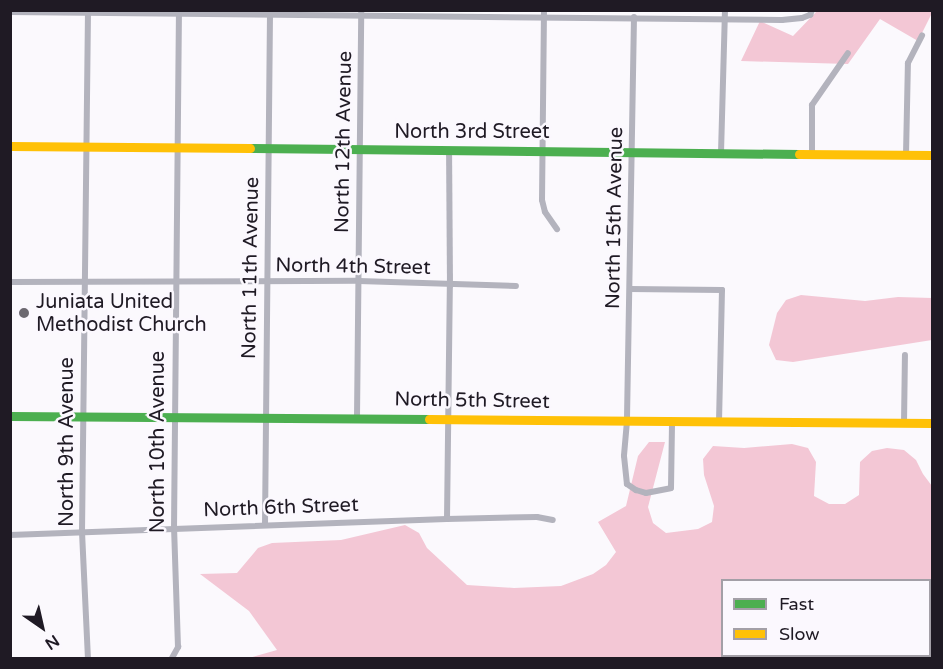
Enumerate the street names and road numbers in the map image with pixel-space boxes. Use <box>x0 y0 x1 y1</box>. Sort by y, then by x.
street label: North 12th Avenue <box>330 51 358 233</box>
street label: North 3rd Street <box>394 120 550 144</box>
street label: North 15th Avenue <box>601 127 629 309</box>
street label: North 11th Avenue <box>237 177 265 359</box>
street label: North 4th Street <box>275 254 431 280</box>
street label: North 10th Avenue <box>146 351 170 533</box>
street label: North 9th Avenue <box>55 357 79 527</box>
street label: North 5th Street <box>394 388 550 414</box>
street label: North 6th Street <box>203 493 359 523</box>

